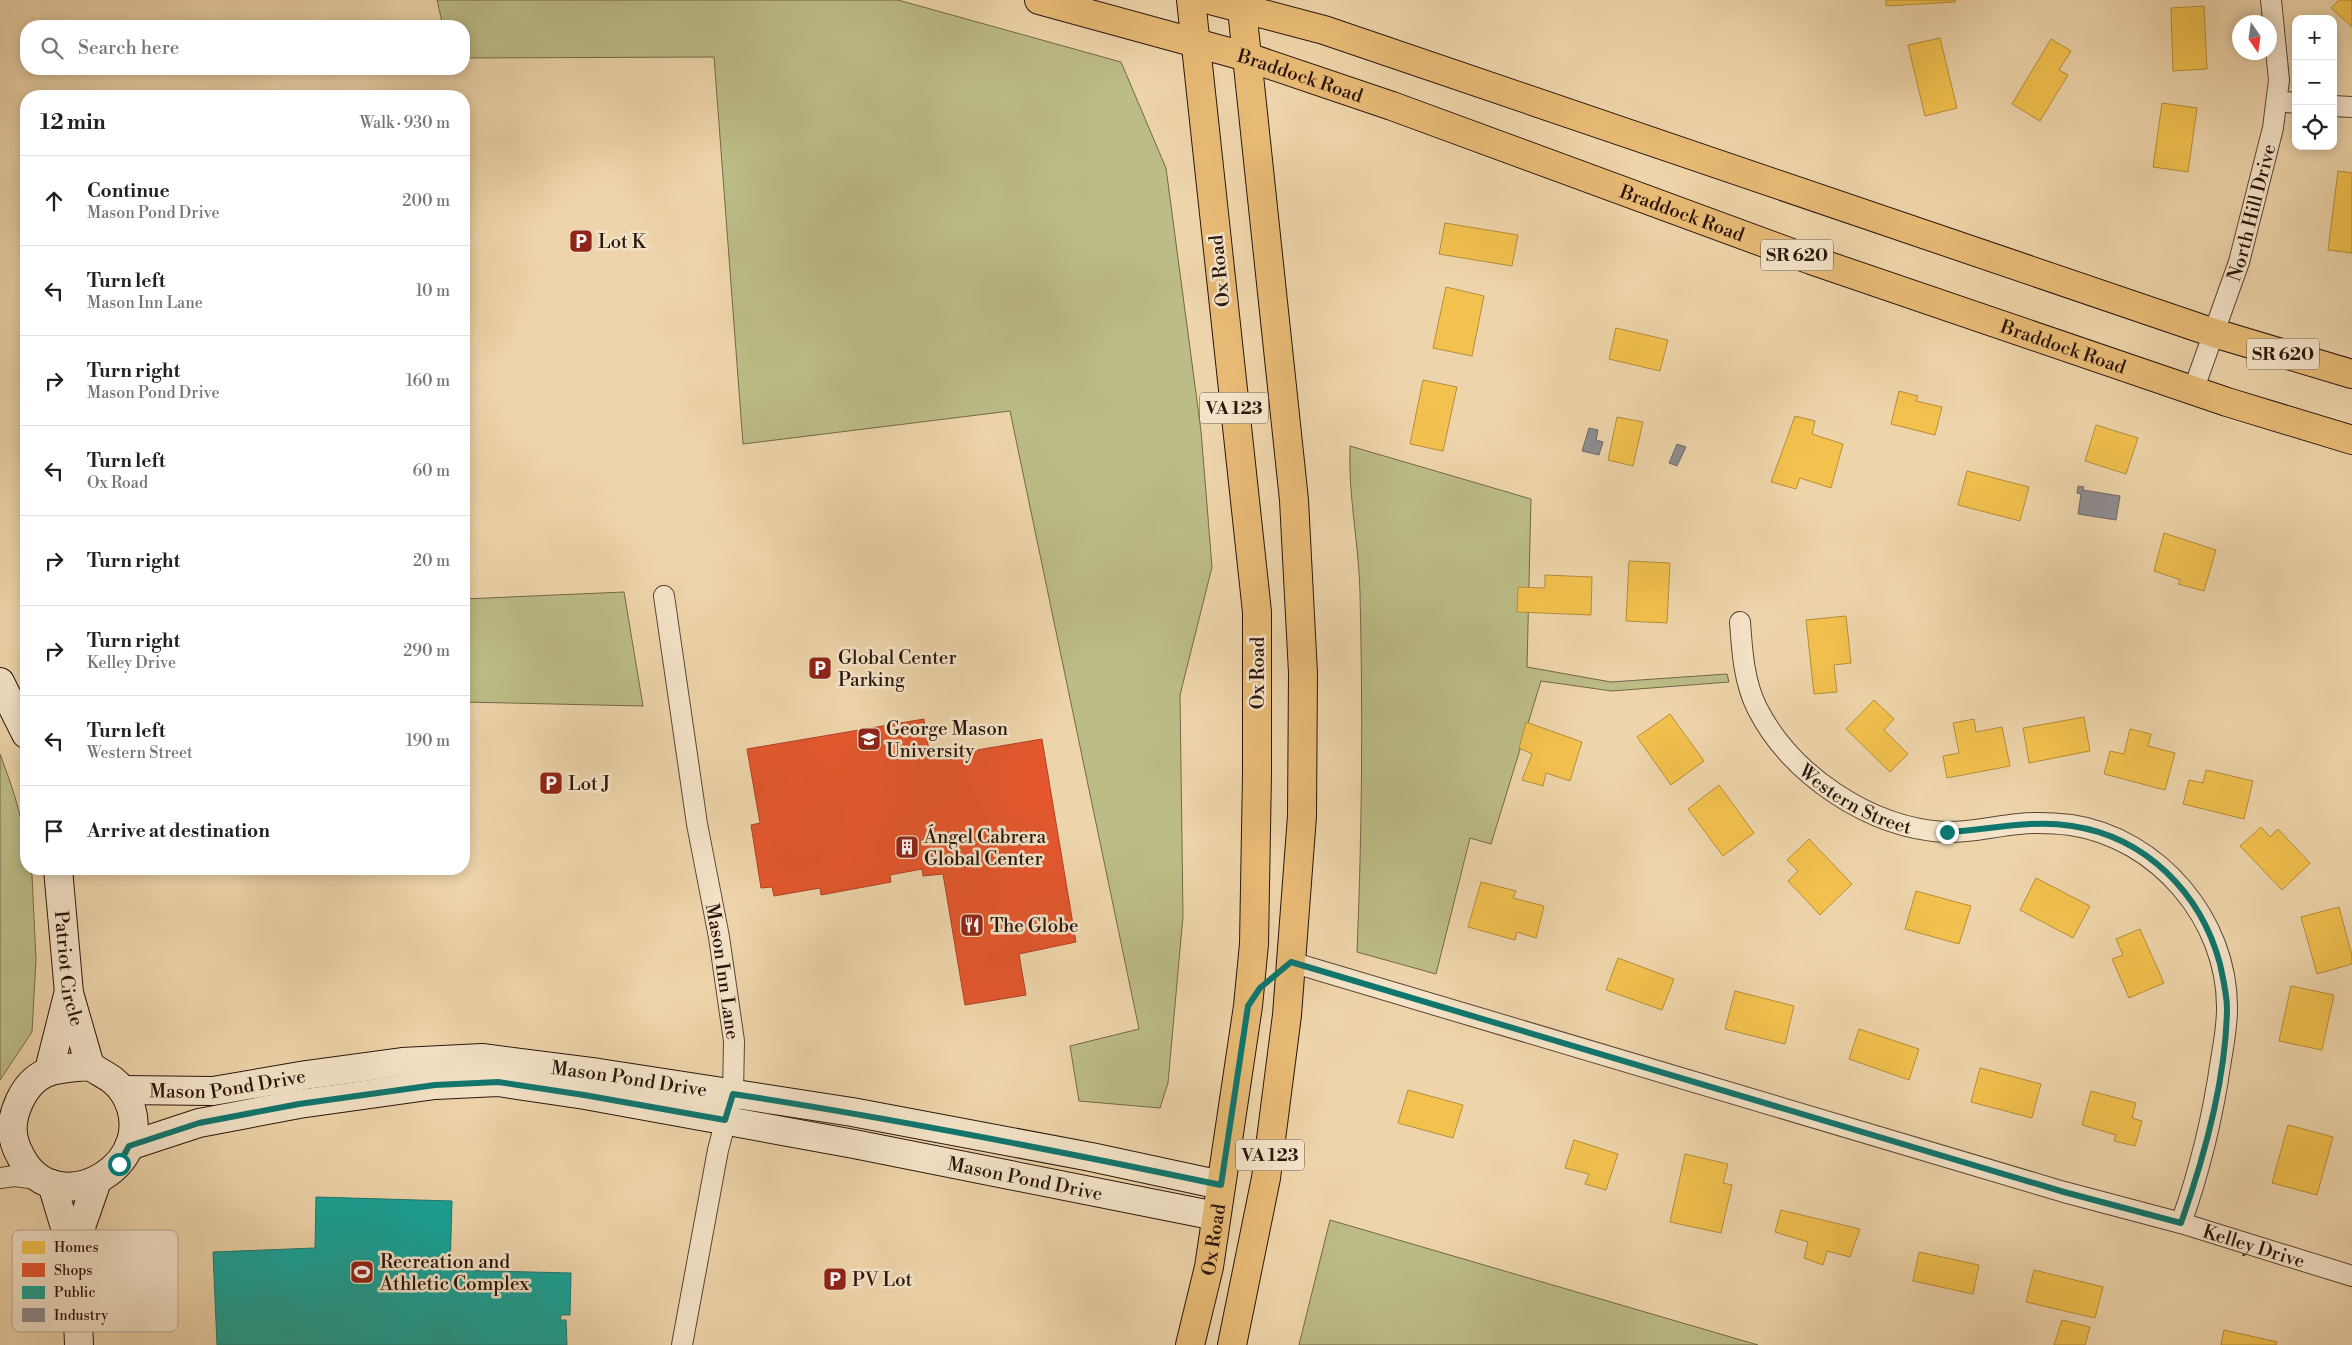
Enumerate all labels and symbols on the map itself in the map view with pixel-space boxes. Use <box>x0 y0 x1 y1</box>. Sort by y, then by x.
north arrow <box>2232 15 2277 60</box>
street label: Braddock Road <box>1234 44 1366 108</box>
street label: North Hill Drive <box>2222 142 2281 285</box>
street label: Braddock Road <box>1615 179 1748 248</box>
parking icon: Lot K <box>568 228 594 254</box>
place label: Lot K <box>598 230 647 254</box>
street label: Ox Road <box>1204 233 1236 308</box>
road number: SR 620 <box>1761 240 1833 270</box>
street label: Braddock Road <box>1996 314 2129 380</box>
road number: SR 620 <box>2247 338 2319 369</box>
road number: VA 123 <box>1200 392 1268 423</box>
street label: Ox Road <box>1246 637 1270 709</box>
place label: Global Center Parking <box>838 646 957 692</box>
parking icon: Global Center Parking <box>807 655 833 681</box>
place label: George Mason University <box>886 717 1008 763</box>
school or university icon: George Mason University <box>856 726 882 752</box>
street label: Western Street <box>1793 758 1914 840</box>
parking icon: Lot J <box>538 770 564 796</box>
place label: Lot J <box>568 772 610 796</box>
route end <box>1936 821 1959 844</box>
place label: Ángel Cabrera Global Center <box>923 824 1046 871</box>
building icon: Ángel Cabrera Global Center <box>894 834 920 860</box>
street label: Mason Inn Lane <box>700 901 745 1041</box>
street label: Patriot Circle <box>49 910 89 1029</box>
restaurant icon: The Globe <box>959 912 985 938</box>
place label: The Globe <box>990 914 1079 938</box>
street label: Mason Pond Drive <box>550 1056 709 1103</box>
street label: Mason Pond Drive <box>149 1064 308 1104</box>
road number: VA 123 <box>1236 1140 1304 1170</box>
street label: Mason Pond Drive <box>946 1152 1105 1206</box>
route start <box>108 1153 131 1176</box>
street label: Ox Road <box>1196 1202 1231 1278</box>
street label: Kelley Drive <box>2200 1219 2308 1274</box>
legend <box>12 1230 178 1332</box>
text: Homes <box>54 1239 99 1257</box>
place label: Recreation and Athletic Complex <box>379 1250 529 1296</box>
sports icon: Recreation and Athletic Complex <box>349 1259 375 1285</box>
text: Shops <box>54 1262 92 1280</box>
parking icon: PV Lot <box>822 1266 848 1292</box>
place label: PV Lot <box>852 1268 913 1292</box>
text: Public <box>54 1284 95 1302</box>
text: Industry <box>54 1307 108 1325</box>

